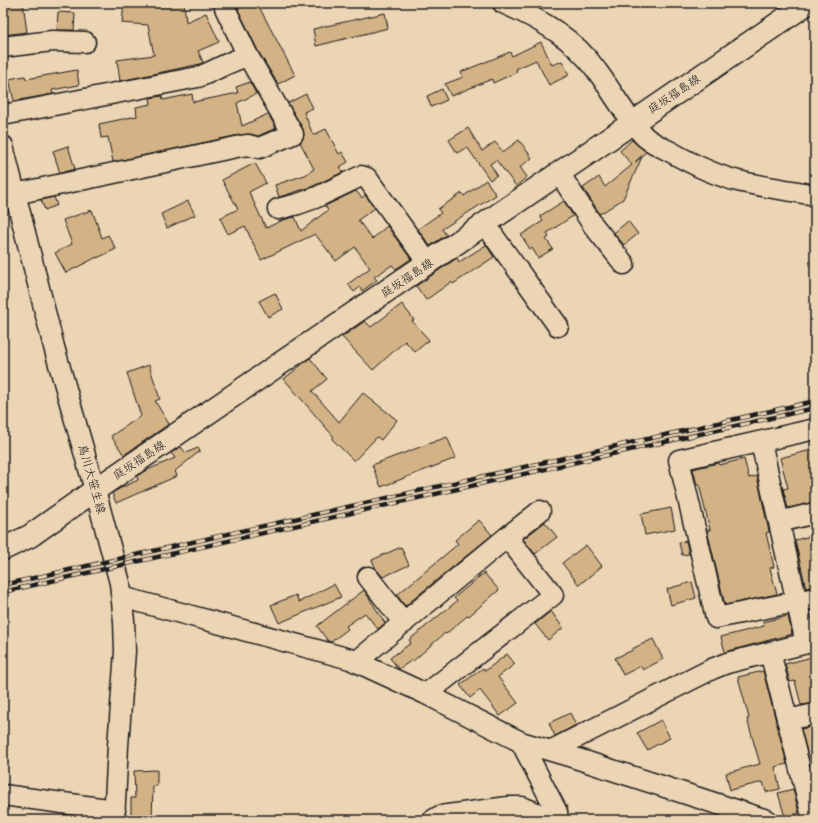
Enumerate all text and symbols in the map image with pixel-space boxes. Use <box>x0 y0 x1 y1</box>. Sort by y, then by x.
street label: 庭坂福島線 <box>645 71 703 117</box>
street label: 庭坂福島線 <box>378 255 436 301</box>
street label: 庭坂福島線 <box>110 437 168 483</box>
street label: 鳥川大笹生線 <box>74 442 110 516</box>

